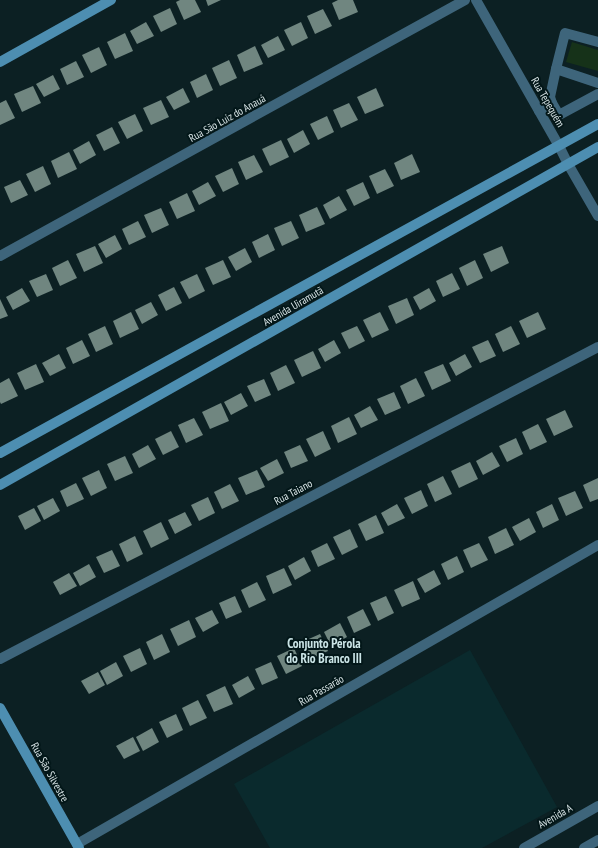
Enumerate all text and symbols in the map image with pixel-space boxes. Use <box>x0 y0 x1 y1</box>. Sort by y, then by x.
street label: Rua Tepequém <box>528 75 568 129</box>
street label: Rua São Luiz do Anauá <box>186 91 268 145</box>
street label: Avenida Uiramutã <box>260 283 326 329</box>
street label: Rua Taiano <box>272 476 315 508</box>
district label: Conjunto Pérola do Rio Branco III <box>286 635 362 667</box>
street label: Rua Passarão <box>296 671 346 709</box>
street label: Rua São Silvestre <box>28 740 72 805</box>
street label: Avenida A <box>535 800 575 831</box>

